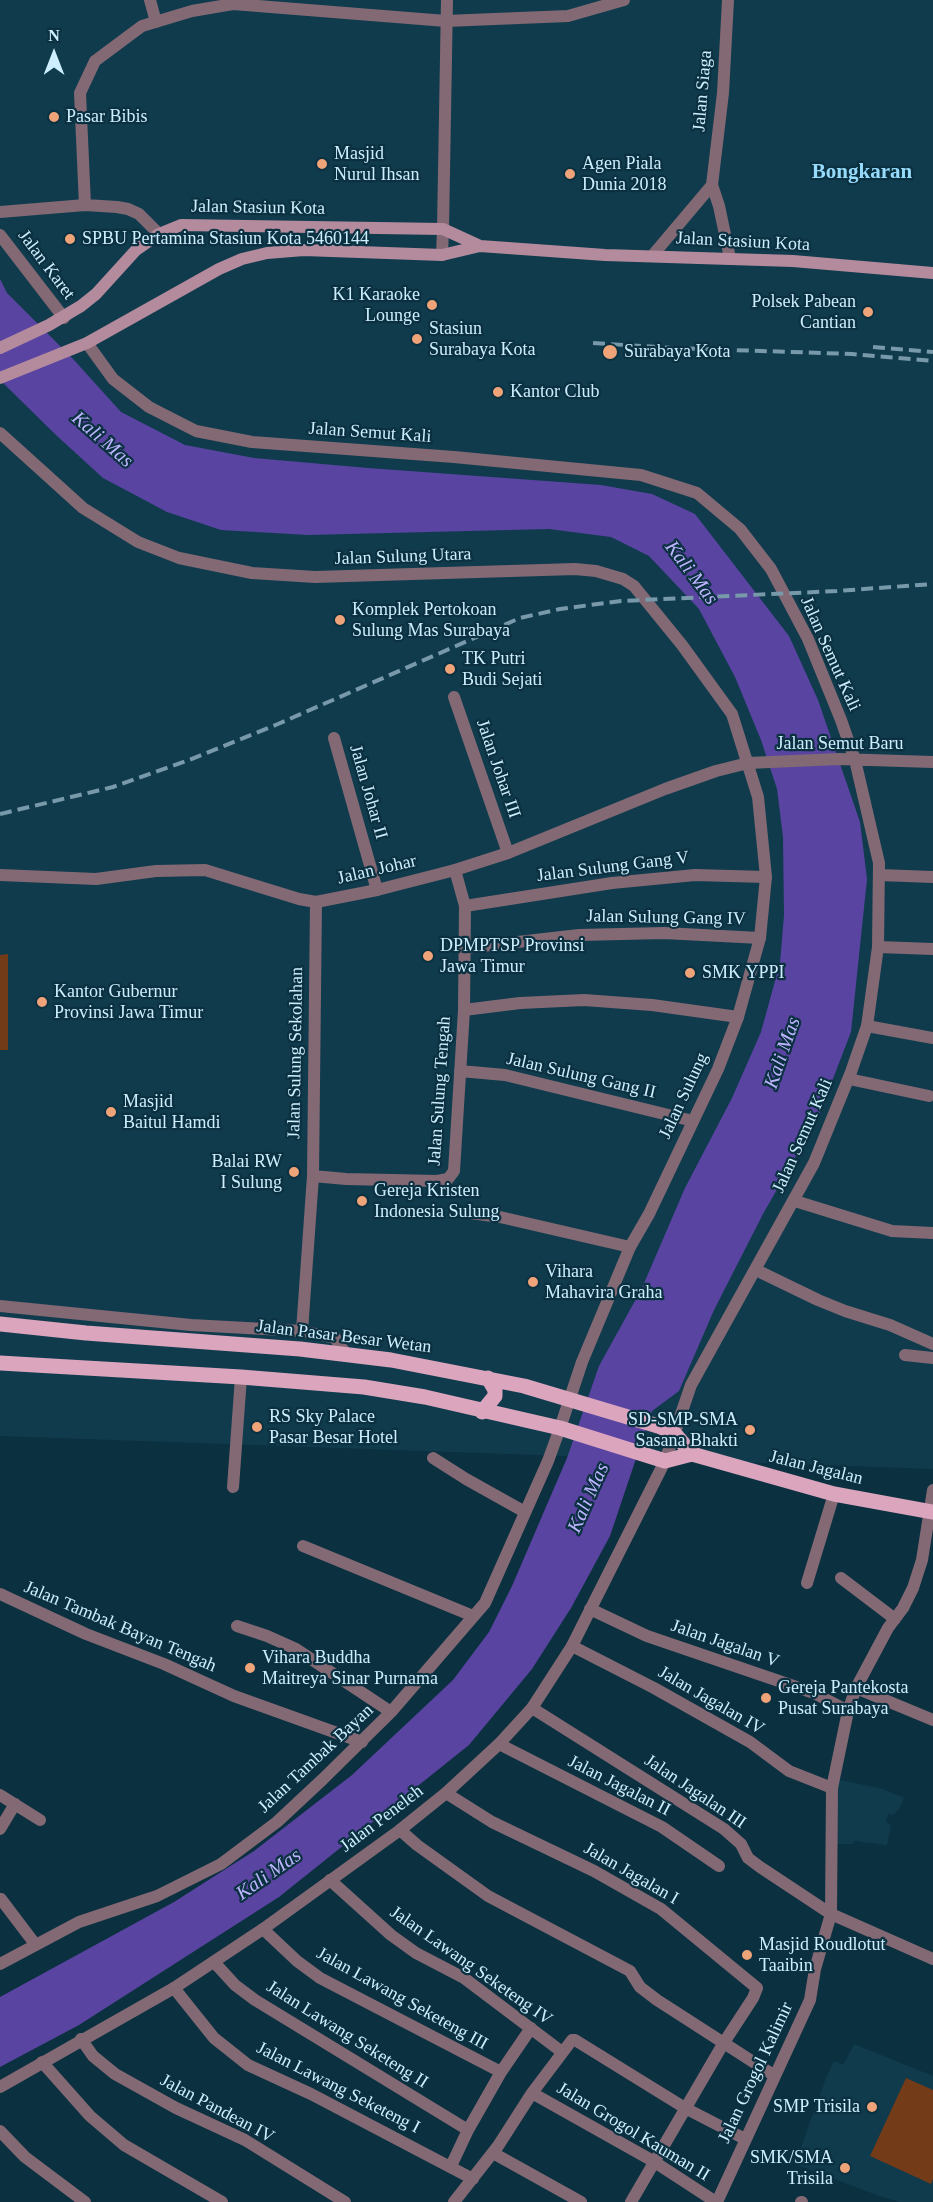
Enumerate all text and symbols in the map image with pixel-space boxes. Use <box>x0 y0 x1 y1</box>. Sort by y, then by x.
north arrow <box>24 24 84 84</box>
text: N <box>48 27 60 44</box>
street label: Jalan Siaga <box>689 49 717 133</box>
place label: Pasar Bibis <box>66 106 148 128</box>
marker: Pasar Bibis <box>47 110 61 124</box>
place label: Masjid Nurul Ihsan <box>334 143 419 186</box>
place label: Agen Piala Dunia 2018 <box>582 153 666 195</box>
marker: Masjid Nurul Ihsan <box>315 157 329 171</box>
district label: Bongkaran <box>812 160 912 186</box>
marker: Agen Piala Dunia 2018 <box>563 167 577 181</box>
street label: Jalan Stasiun Kota <box>191 196 325 220</box>
street label: Jalan Karet <box>13 226 79 304</box>
place label: SPBU Pertamina Stasiun Kota 5460144 <box>82 228 369 250</box>
street label: Jalan Stasiun Kota <box>676 228 810 256</box>
marker: SPBU Pertamina Stasiun Kota 5460144 <box>63 232 77 246</box>
place label: K1 Karaoke Lounge <box>333 284 420 326</box>
place label: Polsek Pabean Cantian <box>752 291 856 334</box>
marker: K1 Karaoke Lounge <box>425 298 439 312</box>
marker: Polsek Pabean Cantian <box>861 305 875 319</box>
place label: Stasiun Surabaya Kota <box>429 318 535 360</box>
marker: Stasiun Surabaya Kota <box>410 332 424 346</box>
place label: Surabaya Kota <box>624 341 730 363</box>
marker: Surabaya Kota <box>601 343 619 361</box>
place label: Kantor Club <box>510 381 599 403</box>
marker: Kantor Club <box>491 385 505 399</box>
water label: Kali Mas <box>66 407 138 473</box>
street label: Jalan Semut Kali <box>308 418 432 448</box>
water label: Kali Mas <box>659 536 723 610</box>
street label: Jalan Sulung Utara <box>334 544 472 570</box>
street label: Jalan Semut Kali <box>795 593 865 715</box>
place label: Komplek Pertokoan Sulung Mas Surabaya <box>352 599 510 642</box>
marker: Komplek Pertokoan Sulung Mas Surabaya <box>333 613 347 627</box>
place label: TK Putri Budi Sejati <box>462 648 542 690</box>
marker: TK Putri Budi Sejati <box>443 662 457 676</box>
street label: Jalan Johar III <box>471 717 525 821</box>
street label: Jalan Semut Baru <box>777 733 903 755</box>
street label: Jalan Johar II <box>344 742 392 842</box>
street label: Jalan Sulung Gang V <box>536 847 690 887</box>
street label: Jalan Johar <box>335 850 419 890</box>
street label: Jalan Sulung Gang IV <box>586 906 746 930</box>
place label: DPMPTSP Provinsi Jawa Timur <box>440 935 585 978</box>
marker: DPMPTSP Provinsi Jawa Timur <box>421 949 435 963</box>
place label: SMK YPPI <box>702 962 785 984</box>
marker: SMK YPPI <box>683 966 697 980</box>
street label: Jalan Sulung Sekolahan <box>284 967 308 1139</box>
place label: Kantor Gubernur Provinsi Jawa Timur <box>54 981 203 1024</box>
marker: Kantor Gubernur Provinsi Jawa Timur <box>35 995 49 1009</box>
water label: Kali Mas <box>760 1014 806 1092</box>
street label: Jalan Sulung Tengah <box>424 1016 456 1166</box>
street label: Jalan Sulung Gang II <box>504 1048 658 1104</box>
street label: Jalan Sulung <box>655 1050 713 1142</box>
street label: Jalan Semut Kali <box>768 1075 838 1197</box>
place label: Masjid Baitul Hamdi <box>123 1091 220 1134</box>
marker: Masjid Baitul Hamdi <box>104 1105 118 1119</box>
place label: Balai RW I Sulung <box>212 1151 282 1194</box>
marker: Balai RW I Sulung <box>287 1165 301 1179</box>
place label: Gereja Kristen Indonesia Sulung <box>374 1180 499 1222</box>
marker: Gereja Kristen Indonesia Sulung <box>355 1194 369 1208</box>
place label: Vihara Mahavira Graha <box>545 1261 662 1304</box>
marker: Vihara Mahavira Graha <box>526 1275 540 1289</box>
street label: Jalan Pasar Besar Wetan <box>255 1316 433 1358</box>
place label: RS Sky Palace Pasar Besar Hotel <box>269 1406 398 1448</box>
place label: SD-SMP-SMA Sasana Bhakti <box>628 1409 738 1452</box>
marker: RS Sky Palace Pasar Besar Hotel <box>250 1420 264 1434</box>
marker: SD-SMP-SMA Sasana Bhakti <box>743 1423 757 1437</box>
street label: Jalan Jagalan <box>767 1446 865 1490</box>
water label: Kali Mas <box>563 1459 615 1537</box>
street label: Jalan Tambak Bayan Tengah <box>21 1577 219 1677</box>
street label: Jalan Jagalan V <box>668 1615 782 1673</box>
place label: Vihara Buddha Maitreya Sinar Purnama <box>262 1647 438 1690</box>
marker: Vihara Buddha Maitreya Sinar Purnama <box>243 1661 257 1675</box>
street label: Jalan Jagalan IV <box>654 1662 768 1740</box>
place label: Gereja Pantekosta Pusat Surabaya <box>778 1677 908 1720</box>
marker: Gereja Pantekosta Pusat Surabaya <box>759 1691 773 1705</box>
street label: Jalan Tambak Bayan <box>254 1700 378 1818</box>
street label: Jalan Jagalan III <box>640 1750 750 1834</box>
street label: Jalan Jagalan II <box>564 1751 674 1821</box>
street label: Jalan Peneleh <box>336 1781 428 1857</box>
street label: Jalan Jagalan I <box>580 1838 682 1910</box>
water label: Kali Mas <box>232 1844 306 1906</box>
street label: Jalan Lawang Seketeng IV <box>386 1902 556 2030</box>
place label: Masjid Roudlotut Taaibin <box>759 1934 886 1976</box>
street label: Jalan Lawang Seketeng III <box>313 1943 491 2055</box>
marker: Masjid Roudlotut Taaibin <box>740 1948 754 1962</box>
street label: Jalan Lawang Seketeng II <box>262 1976 432 2094</box>
street label: Jalan Grogol Kalimir <box>714 1999 798 2147</box>
street label: Jalan Lawang Seketeng I <box>253 2037 423 2139</box>
street label: Jalan Pandean IV <box>156 2070 278 2148</box>
street label: Jalan Grogol Kauman II <box>553 2078 713 2186</box>
place label: SMP Trisila <box>773 2096 860 2118</box>
marker: SMP Trisila <box>865 2100 879 2114</box>
place label: SMK/SMA Trisila <box>750 2147 833 2190</box>
marker: SMK/SMA Trisila <box>838 2161 852 2175</box>

